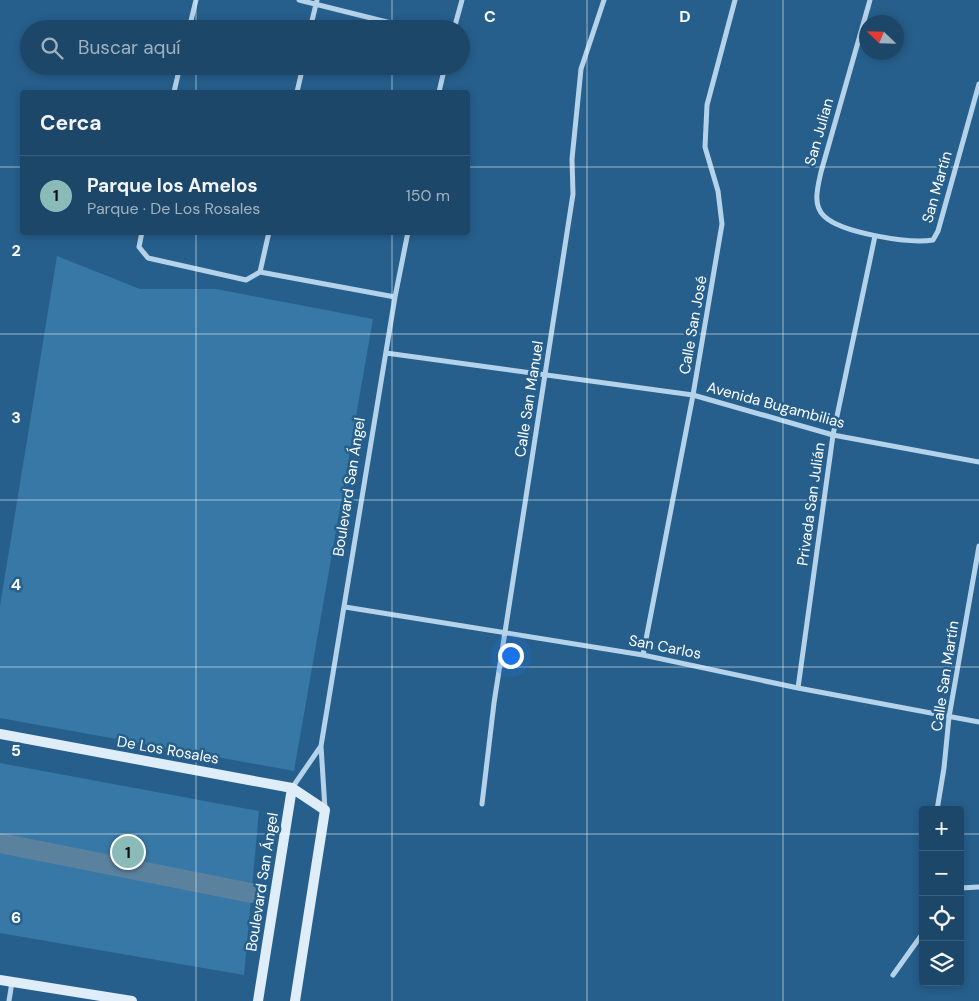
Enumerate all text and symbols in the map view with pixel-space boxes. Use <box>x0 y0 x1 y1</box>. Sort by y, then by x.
text: C <box>484 6 496 27</box>
text: D <box>679 6 691 27</box>
north arrow <box>859 15 904 60</box>
search box <box>20 20 470 75</box>
icon: search <box>38 34 66 62</box>
text: Buscar aquí <box>78 35 181 60</box>
street label: San Julian <box>800 96 838 168</box>
text: Cerca <box>40 109 102 137</box>
street label: San Martín <box>917 149 957 225</box>
text: Parque los Amelos <box>87 173 258 198</box>
text: 1 <box>53 185 59 206</box>
text: 150 m <box>406 185 450 206</box>
text: Parque · De Los Rosales <box>87 198 260 219</box>
text: 2 <box>11 240 21 261</box>
street label: Calle San José <box>674 274 712 376</box>
street label: Calle San Manuel <box>510 339 548 459</box>
street label: Avenida Bugambilias <box>705 377 847 433</box>
text: 3 <box>11 407 21 428</box>
street label: Boulevard San Ángel <box>328 416 370 558</box>
street label: Privada San Julián <box>792 441 830 567</box>
text: 4 <box>11 574 21 595</box>
street label: Calle San Martín <box>926 619 964 733</box>
street label: San Carlos <box>627 630 703 664</box>
your location <box>498 643 524 669</box>
street label: De Los Rosales <box>115 731 221 769</box>
text: 5 <box>11 740 21 761</box>
map controls <box>919 806 964 986</box>
button: + <box>919 806 964 851</box>
street label: Boulevard San Ángel <box>241 811 283 953</box>
pin: 1 <box>112 833 144 871</box>
button: − <box>919 851 964 896</box>
button: locate <box>919 896 964 941</box>
text: 6 <box>11 907 21 928</box>
button: layers <box>919 941 964 986</box>

